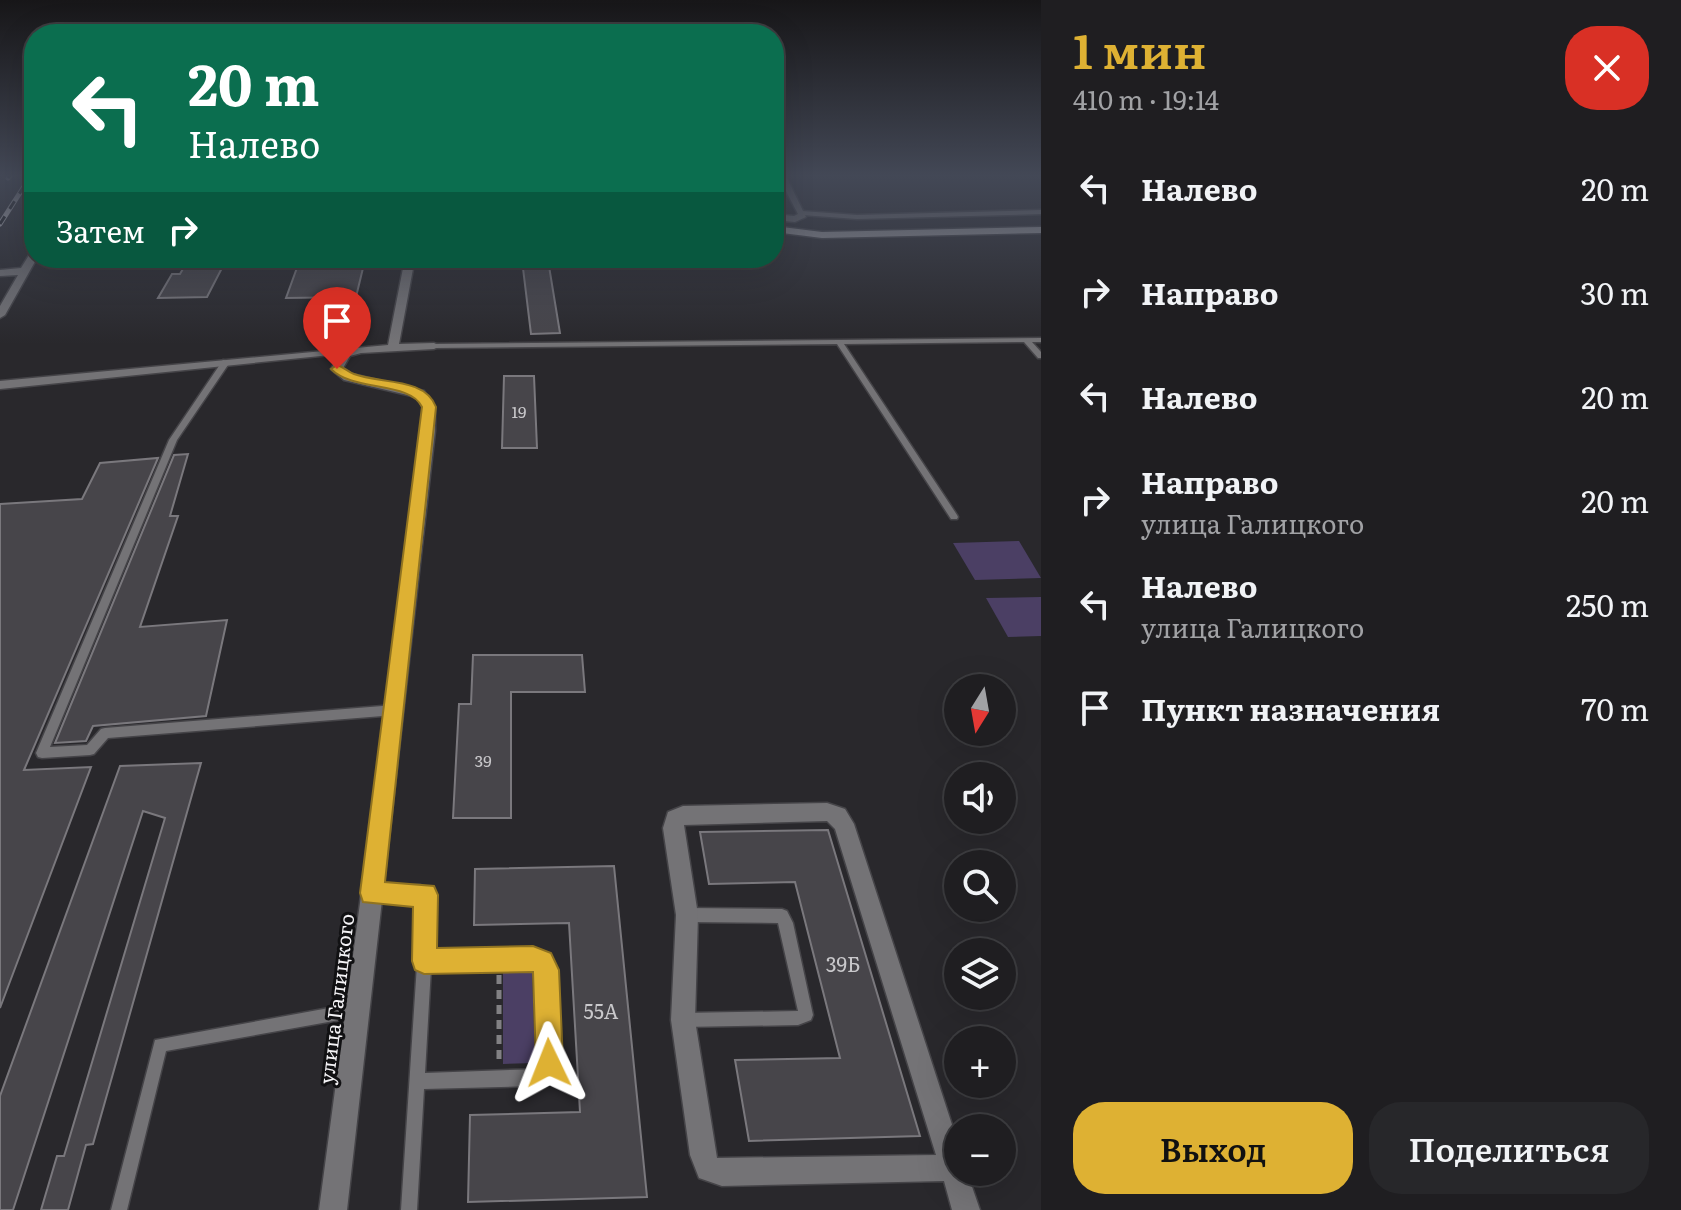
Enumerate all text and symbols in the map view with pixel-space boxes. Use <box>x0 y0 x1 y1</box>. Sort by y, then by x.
text: 1 мин <box>1073 13 1206 84</box>
button: close <box>1565 26 1649 110</box>
text: 20 m <box>188 40 320 123</box>
icon: left <box>56 56 160 160</box>
text: 410 m · 19:14 <box>1073 79 1219 118</box>
text: Налево <box>188 116 320 169</box>
icon: left <box>1073 166 1117 210</box>
text: Налево <box>1141 166 1257 210</box>
text: 20 m <box>1581 166 1649 210</box>
text: Затем <box>56 208 145 252</box>
icon: right <box>161 208 205 252</box>
icon: right <box>1073 270 1117 314</box>
text: Направо <box>1141 270 1279 314</box>
text: 30 m <box>1580 270 1649 314</box>
pin <box>303 287 371 369</box>
icon: arrive <box>315 299 359 343</box>
icon: left <box>1073 374 1117 418</box>
text: Налево <box>1141 374 1257 418</box>
text: 20 m <box>1581 374 1649 418</box>
house number: 19 <box>512 399 526 423</box>
text: Направо <box>1141 459 1279 503</box>
icon: right <box>1073 478 1117 522</box>
text: 20 m <box>1581 478 1649 522</box>
text: улица Галицкого <box>1141 503 1364 542</box>
text: Налево <box>1141 563 1257 607</box>
icon: left <box>1073 582 1117 626</box>
text: 250 m <box>1566 582 1649 626</box>
text: улица Галицкого <box>1141 607 1364 646</box>
north arrow <box>944 674 1016 746</box>
map controls <box>944 674 1016 1186</box>
icon: arrive <box>1073 686 1117 730</box>
text: Пункт назначения <box>1141 686 1440 730</box>
text: 70 m <box>1581 686 1649 730</box>
house number: 39 <box>474 748 492 772</box>
button: sound <box>944 762 1016 834</box>
button: search <box>944 850 1016 922</box>
street label: улица Галицкого <box>310 912 360 1086</box>
button: layers <box>944 938 1016 1010</box>
house number: 39Б <box>826 948 860 978</box>
house number: 55А <box>583 995 619 1025</box>
position arrow <box>507 1021 591 1105</box>
button: + <box>944 1026 1016 1098</box>
button: Выход <box>1073 1102 1353 1194</box>
button: Поделиться <box>1369 1102 1649 1194</box>
button: − <box>944 1114 1016 1186</box>

